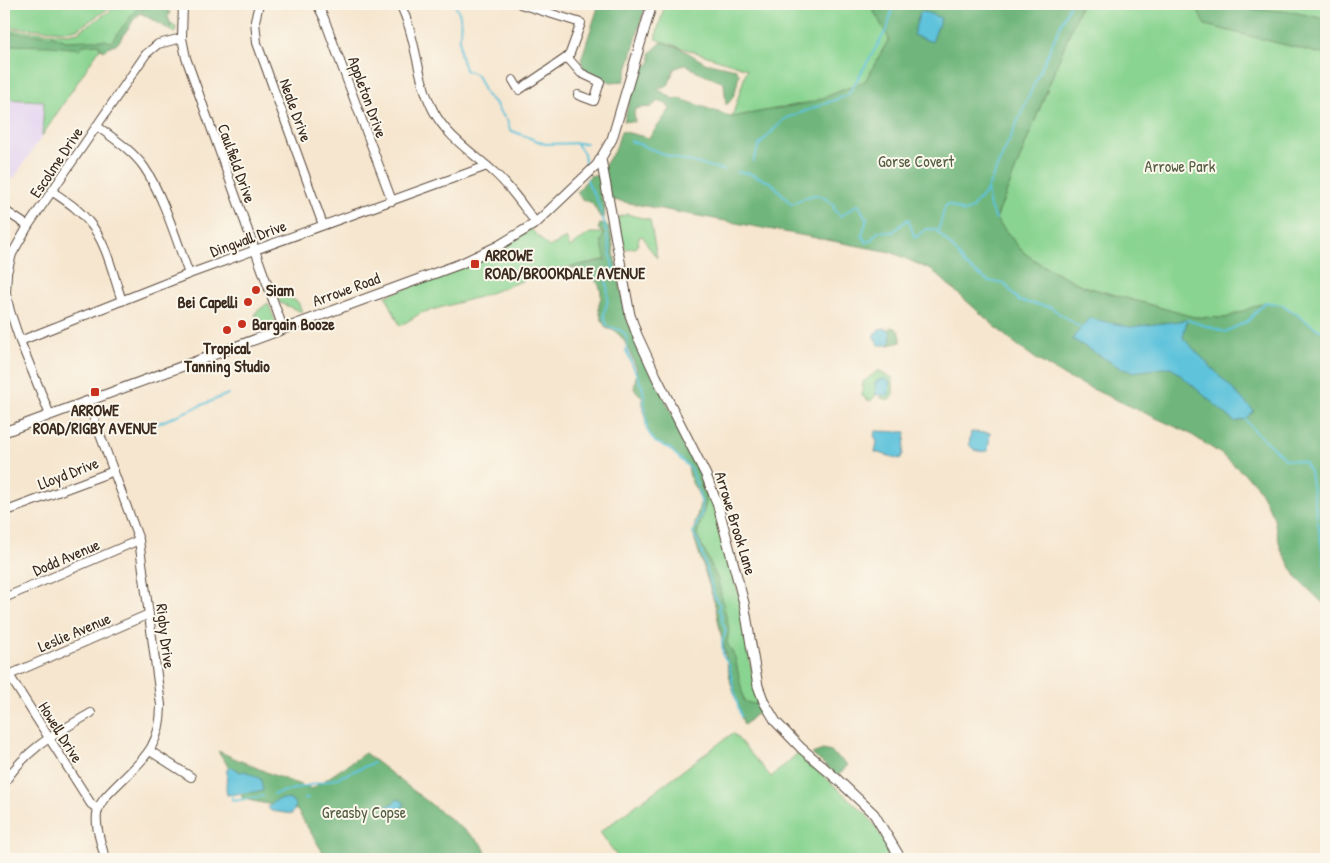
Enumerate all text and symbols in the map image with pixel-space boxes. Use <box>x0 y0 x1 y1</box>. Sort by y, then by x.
street label: Appleton Drive <box>343 53 393 141</box>
street label: Neale Drive <box>274 75 318 145</box>
street label: Caulfield Drive <box>213 120 262 206</box>
street label: Escolme Drive <box>24 122 88 202</box>
park label: Gorse Covert <box>878 150 955 172</box>
park label: Arrowe Park <box>1145 155 1216 177</box>
street label: Dingwall Drive <box>207 214 290 262</box>
place label: ARROWE ROAD/BROOKDALE AVENUE <box>485 244 646 284</box>
marker: ARROWE ROAD/BROOKDALE AVENUE <box>469 258 481 270</box>
street label: Arrowe Road <box>309 267 383 311</box>
place label: Siam <box>266 279 294 301</box>
marker: Siam <box>250 284 262 296</box>
place label: Bei Capelli <box>178 291 238 314</box>
marker: Bei Capelli <box>242 296 254 308</box>
place label: Bargain Booze <box>252 313 335 336</box>
marker: Bargain Booze <box>236 318 248 330</box>
marker: Tropical Tanning Studio <box>221 324 233 336</box>
place label: Tropical Tanning Studio <box>183 337 270 378</box>
marker: ARROWE ROAD/RIGBY AVENUE <box>89 386 101 398</box>
place label: ARROWE ROAD/RIGBY AVENUE <box>33 399 158 439</box>
street label: Lloyd Drive <box>34 451 102 495</box>
street label: Arrowe Brook Lane <box>710 468 762 578</box>
street label: Dodd Avenue <box>29 533 103 581</box>
street label: Rigby Drive <box>151 602 181 670</box>
street label: Leslie Avenue <box>34 607 114 657</box>
street label: Howell Drive <box>34 697 89 767</box>
park label: Greasby Copse <box>322 801 407 823</box>

